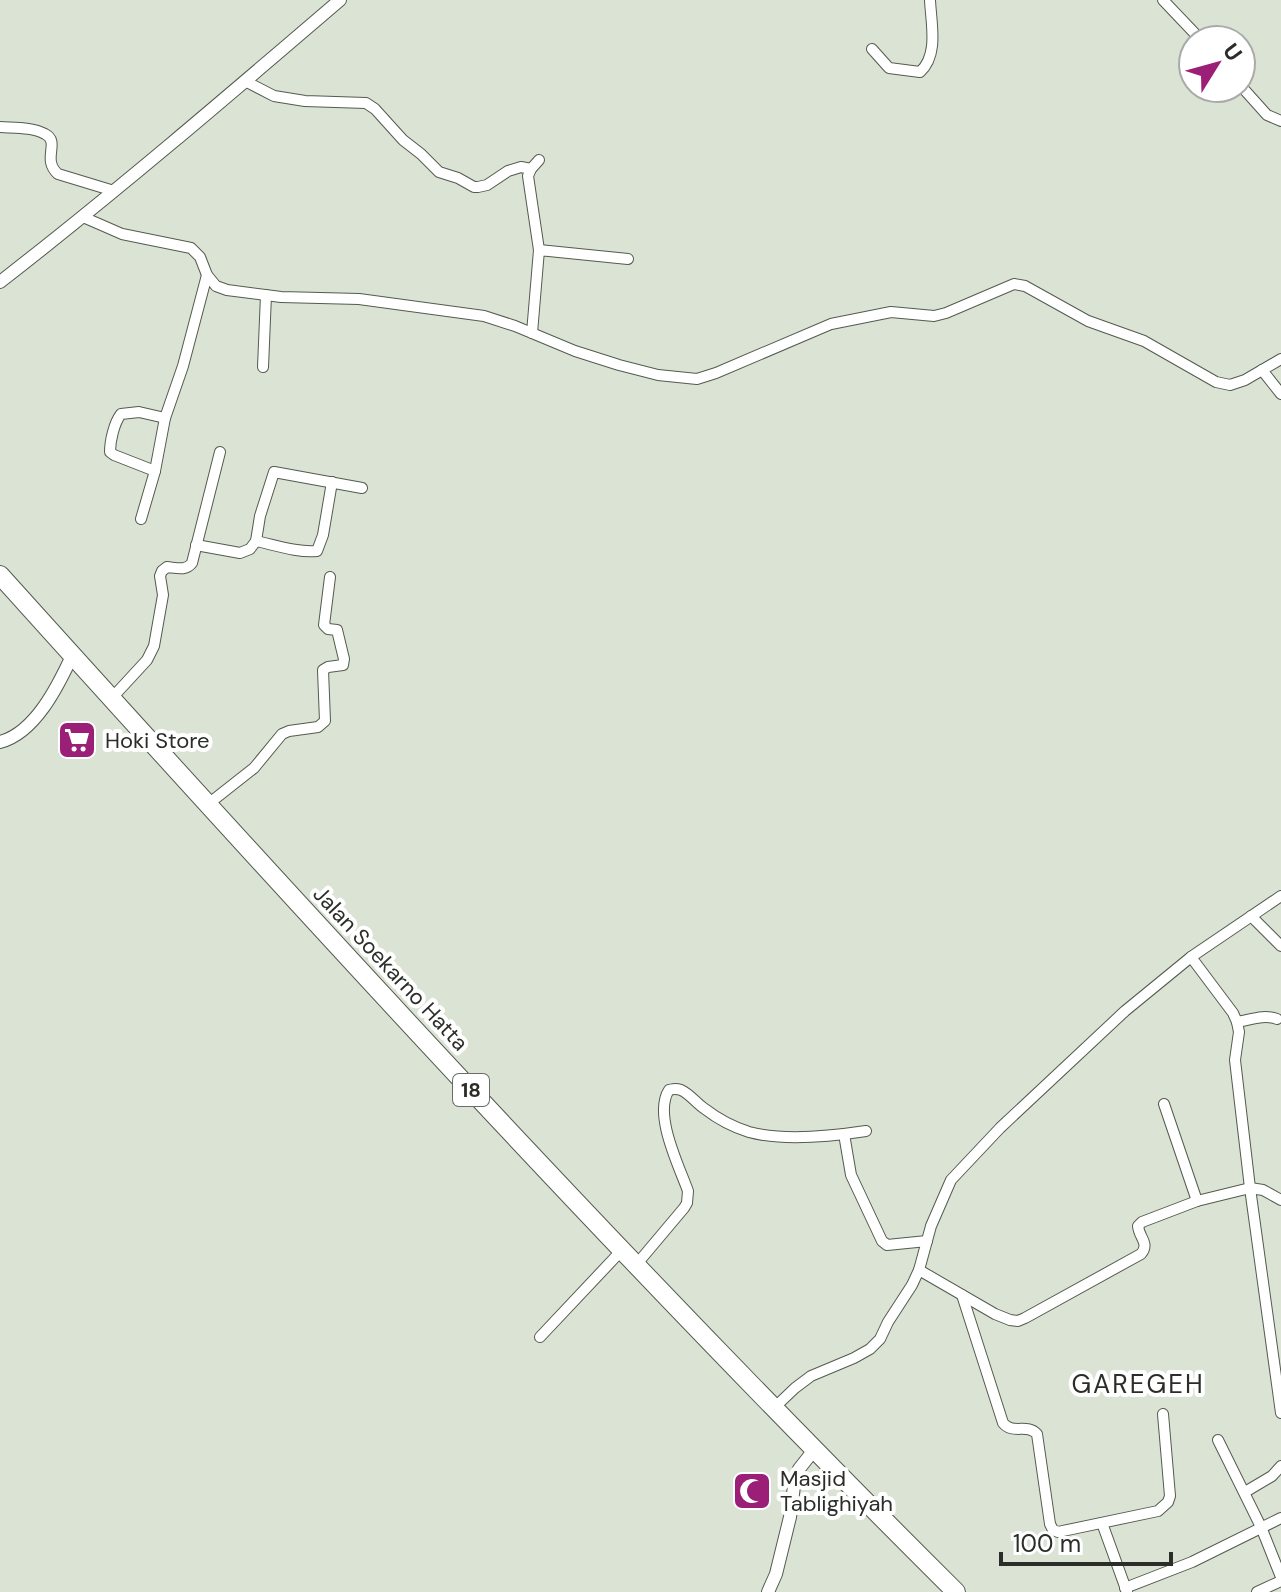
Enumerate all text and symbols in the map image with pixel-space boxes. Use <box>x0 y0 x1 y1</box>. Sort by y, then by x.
north arrow <box>1177 24 1257 104</box>
text: U <box>1216 38 1249 67</box>
supermarket icon: Hoki Store <box>56 719 98 761</box>
place label: Hoki Store <box>105 726 210 755</box>
street label: Jalan Soekarno Hatta <box>307 880 475 1057</box>
road number: 18 <box>453 1074 489 1106</box>
district label: GAREGEH <box>1071 1367 1205 1401</box>
place label: Masjid Tablighiyah <box>780 1464 893 1518</box>
mosque icon: Masjid Tablighiyah <box>731 1470 773 1512</box>
scale bar <box>1001 1516 1171 1566</box>
text: 100 m <box>1013 1528 1081 1559</box>

